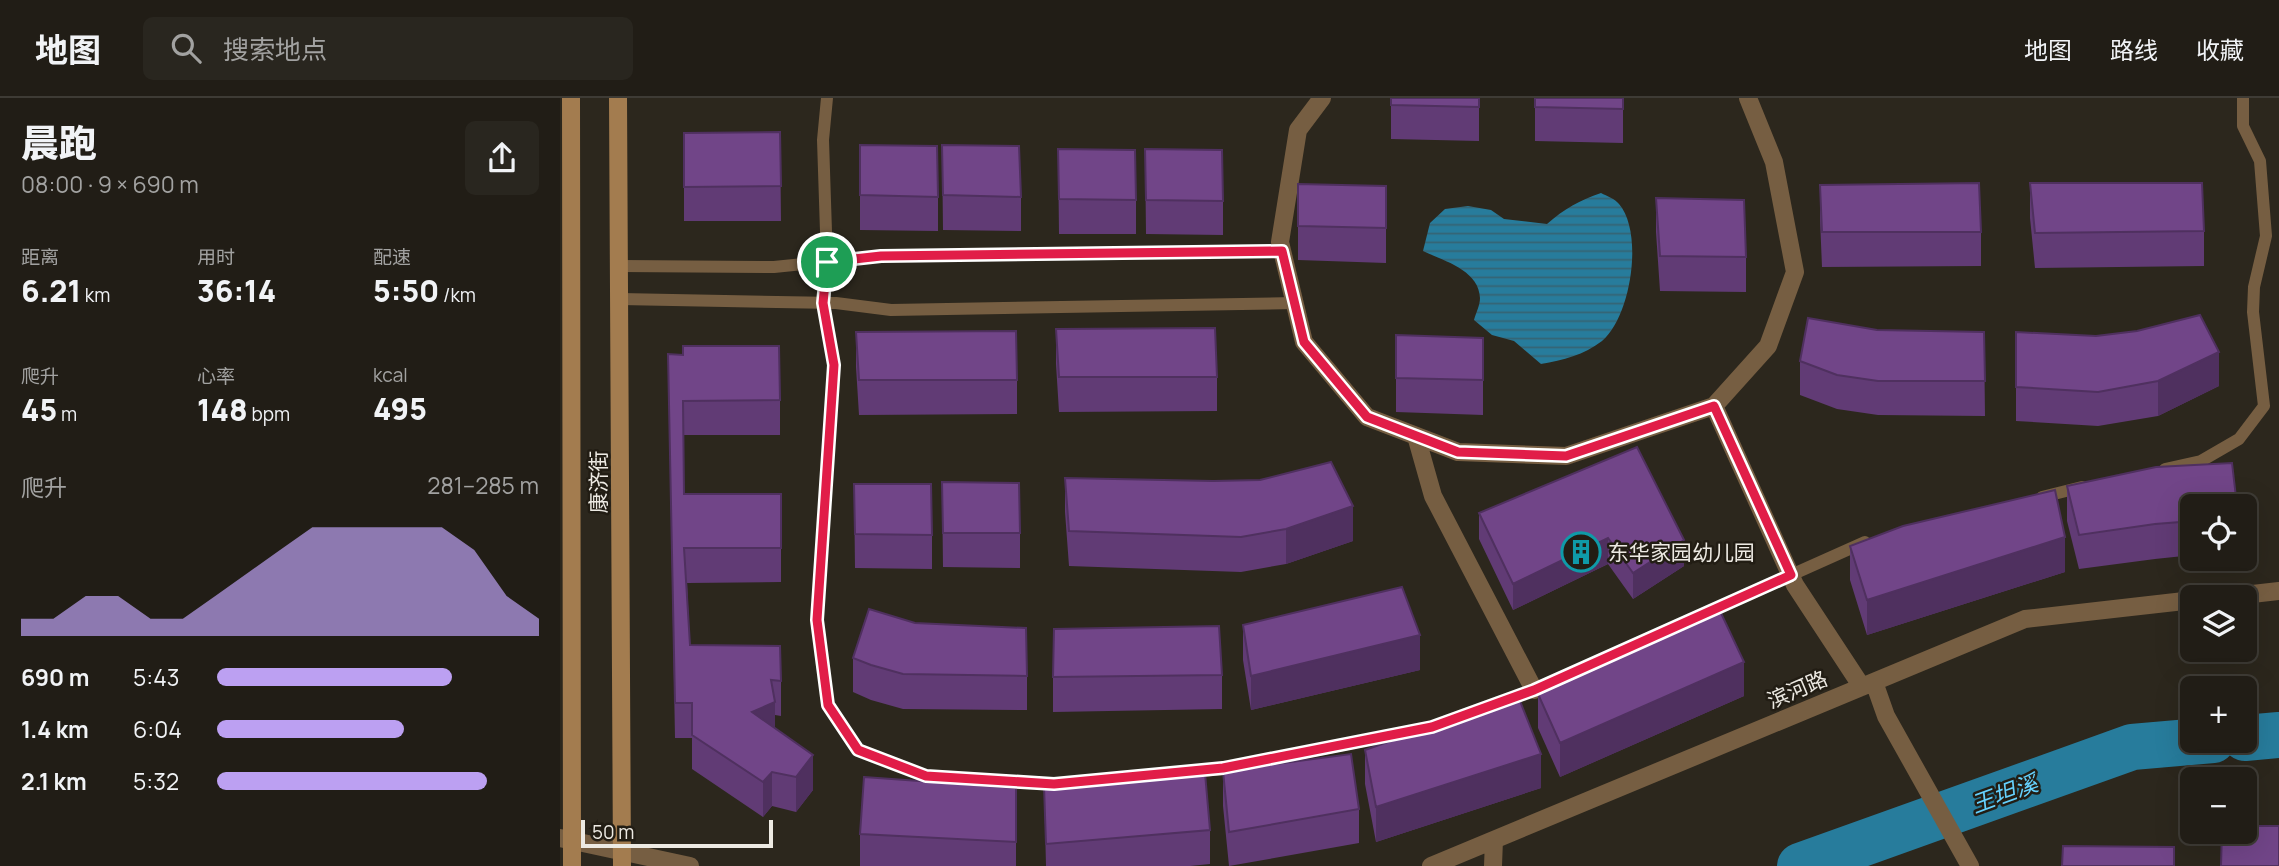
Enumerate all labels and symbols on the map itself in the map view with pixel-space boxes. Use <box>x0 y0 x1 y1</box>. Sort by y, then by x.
pin <box>797 232 857 292</box>
street label: 康济街 <box>584 451 612 514</box>
building icon: 东华家园幼儿园 <box>1560 531 1602 573</box>
place label: 东华家园幼儿园 <box>1608 538 1755 566</box>
street label: 滨河路 <box>1763 664 1831 714</box>
water label: 王坦溪 <box>1966 765 2045 820</box>
scale bar <box>581 817 774 849</box>

